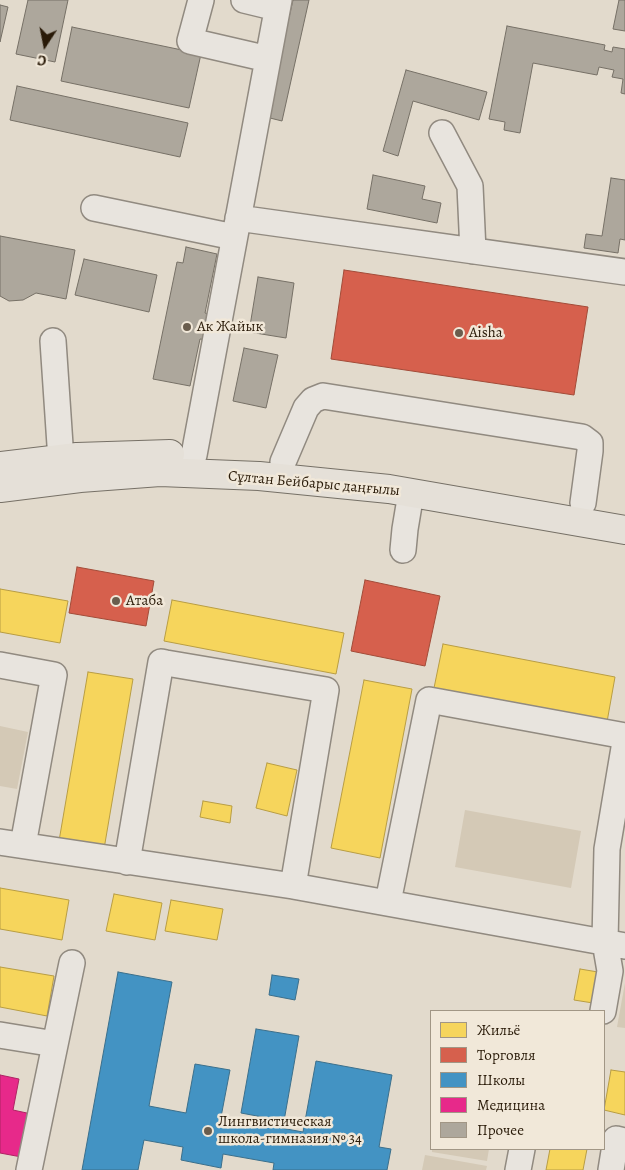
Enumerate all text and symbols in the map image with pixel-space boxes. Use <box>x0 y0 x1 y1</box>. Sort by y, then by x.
north arrow <box>20 20 70 70</box>
text: С <box>36 50 48 70</box>
place label: Ак Жайык <box>197 318 263 336</box>
marker: Ак Жайык <box>181 321 193 333</box>
place label: Aisha <box>469 324 503 342</box>
marker: Aisha <box>453 327 465 339</box>
street label: Сұлтан Бейбарыс даңғылы <box>227 468 401 500</box>
place label: Атаба <box>126 592 163 610</box>
marker: Атаба <box>110 595 122 607</box>
legend <box>430 1010 605 1150</box>
text: Жильё <box>477 1020 520 1040</box>
text: Торговля <box>477 1045 535 1065</box>
text: Школы <box>477 1070 525 1090</box>
text: Медицина <box>477 1095 545 1115</box>
place label: Лингвистическая школа-гимназия № 34 <box>218 1113 362 1148</box>
text: Прочее <box>477 1120 524 1140</box>
marker: Лингвистическая школа-гимназия № 34 <box>202 1125 214 1137</box>

